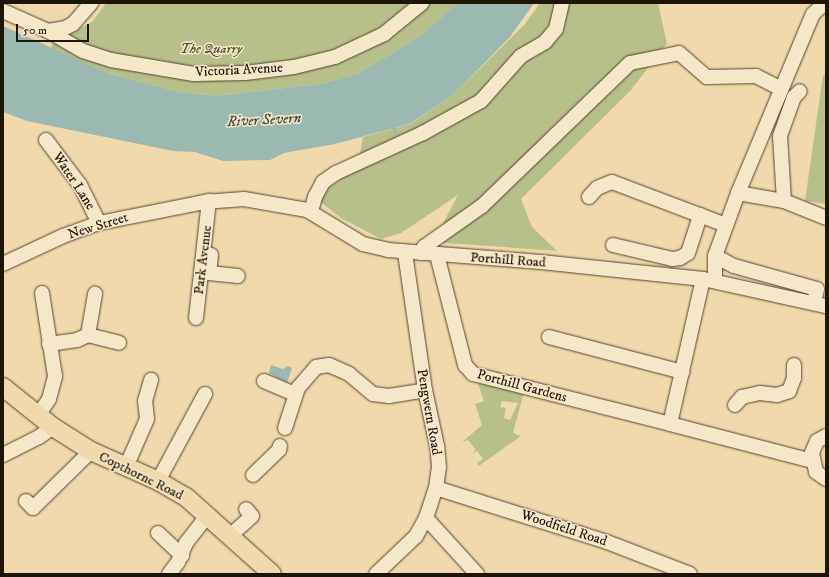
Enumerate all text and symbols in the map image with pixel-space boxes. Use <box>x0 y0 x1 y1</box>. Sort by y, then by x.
scale bar <box>18 16 91 42</box>
text: 50 m <box>23 23 47 38</box>
park label: The Quarry <box>180 41 242 57</box>
street label: Victoria Avenue <box>195 59 283 81</box>
water label: River Severn <box>226 109 302 131</box>
street label: Water Lane <box>49 149 99 213</box>
street label: New Street <box>66 209 130 243</box>
street label: Park Avenue <box>190 224 216 296</box>
street label: Porthill Road <box>470 249 546 271</box>
street label: Porthill Gardens <box>475 366 569 406</box>
street label: Pengwern Road <box>413 368 445 456</box>
street label: Copthorne Road <box>96 448 186 504</box>
street label: Woodfield Road <box>519 506 609 550</box>

